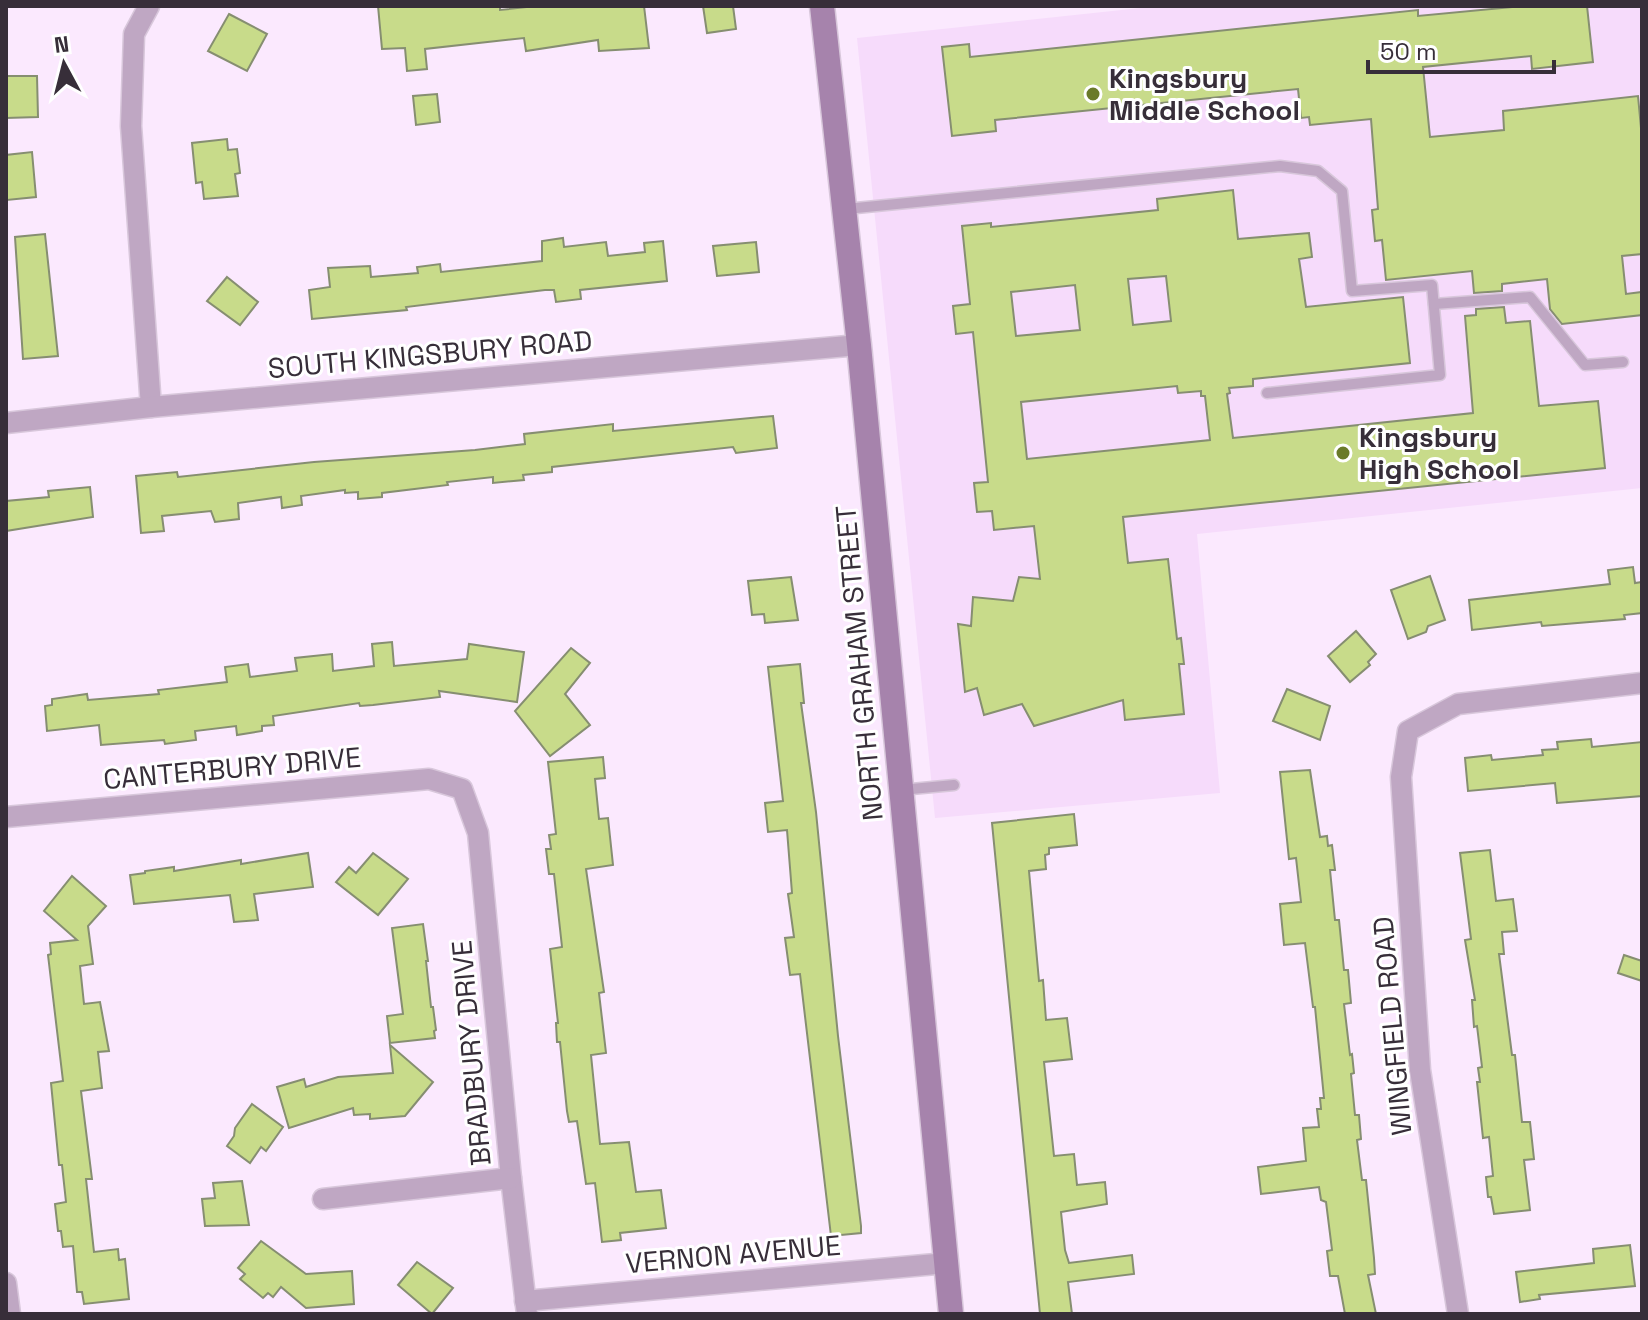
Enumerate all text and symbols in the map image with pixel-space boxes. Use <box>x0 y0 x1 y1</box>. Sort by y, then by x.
north arrow <box>24 24 104 104</box>
scale bar <box>1368 24 1554 74</box>
text: N <box>53 29 71 59</box>
text: 50 m <box>1380 36 1437 67</box>
place label: Kingsbury Middle School <box>1109 60 1300 128</box>
marker: Kingsbury Middle School <box>1084 85 1102 103</box>
street label: SOUTH KINGSBURY ROAD <box>266 322 594 386</box>
place label: Kingsbury High School <box>1359 419 1519 487</box>
marker: Kingsbury High School <box>1334 444 1352 462</box>
street label: NORTH GRAHAM STREET <box>827 504 891 822</box>
street label: CANTERBURY DRIVE <box>102 739 362 797</box>
street label: WINGFIELD ROAD <box>1365 915 1419 1137</box>
street label: BRADBURY DRIVE <box>443 939 499 1167</box>
street label: VERNON AVENUE <box>624 1227 842 1281</box>

